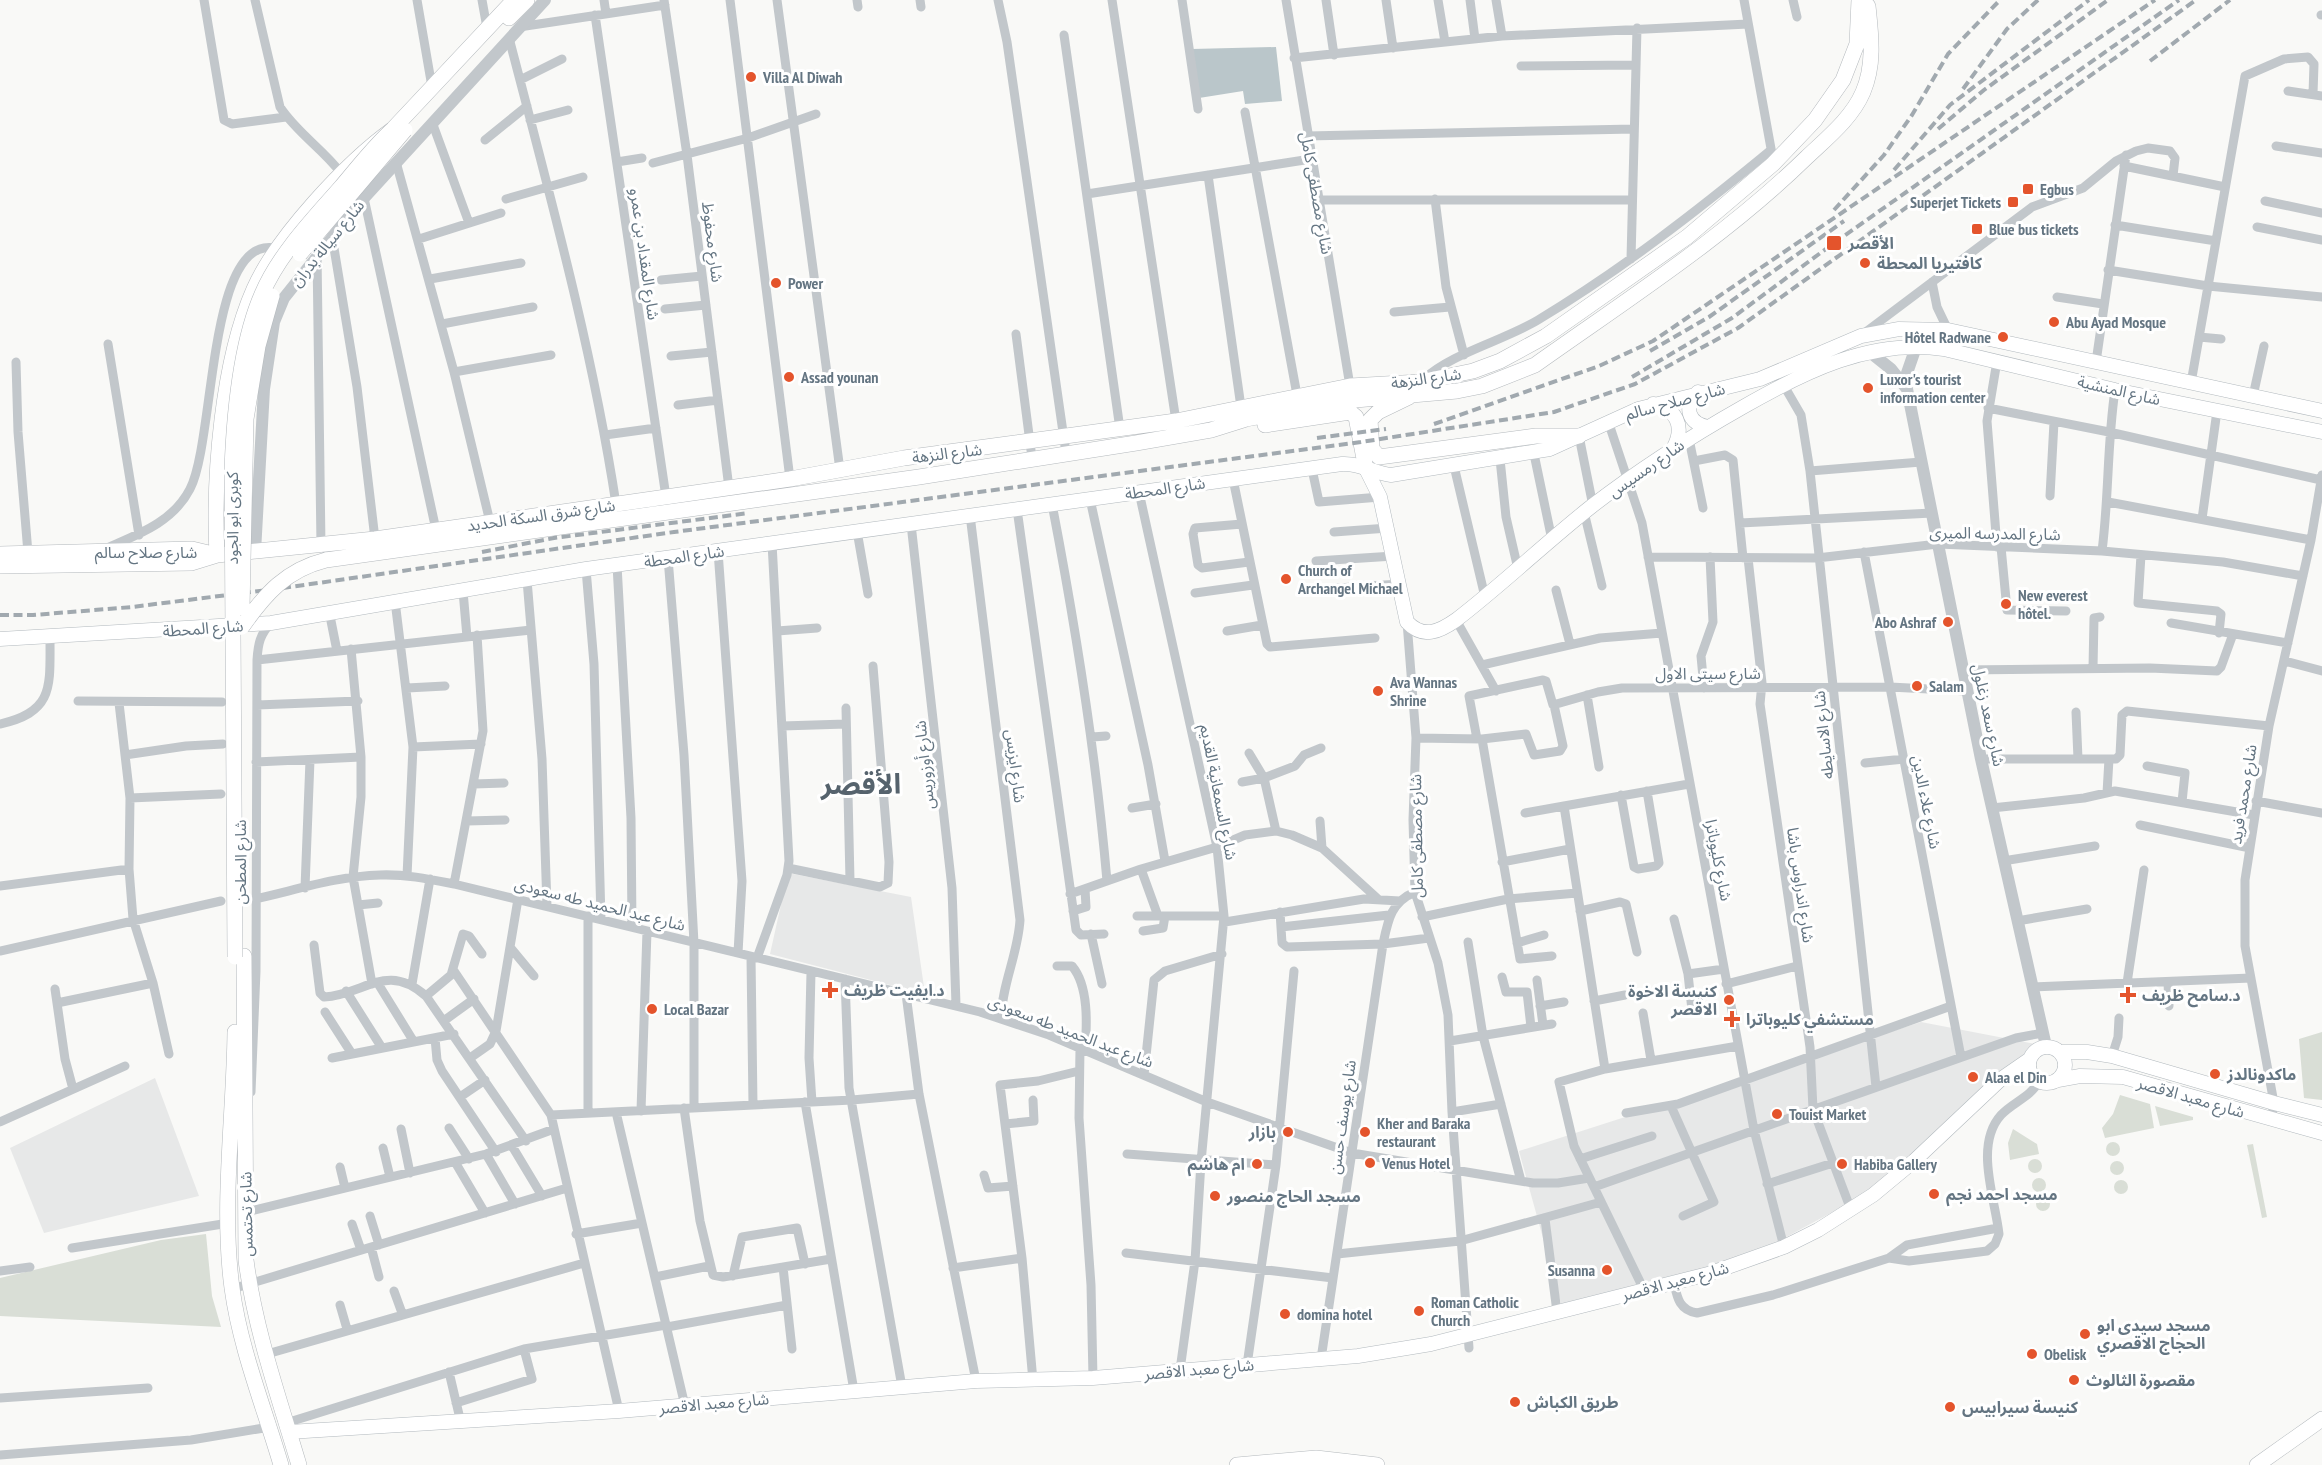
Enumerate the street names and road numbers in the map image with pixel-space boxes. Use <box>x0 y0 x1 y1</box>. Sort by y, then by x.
street label: شارع مصطفى كامل <box>1293 130 1338 256</box>
street label: شارع المقداد بن عمرو <box>623 187 664 322</box>
street label: شارع سيالة بدران <box>286 195 371 292</box>
street label: شارع محفوظ <box>695 200 728 284</box>
street label: شارع النزهة <box>1390 363 1463 396</box>
street label: شارع المنشية <box>2075 371 2162 412</box>
street label: شارع صلاح سالم <box>1623 378 1728 427</box>
street label: شارع رمسيس <box>1604 435 1690 504</box>
street label: شارع النزهة <box>911 439 984 470</box>
street label: كوبرى ابو الجود <box>222 471 242 564</box>
street label: شارع المحطة <box>1123 472 1207 507</box>
street label: شارع شرق السكة الحديد <box>466 495 617 538</box>
street label: شارع المدرسه الميرى <box>1929 522 2061 547</box>
street label: شارع المحطة <box>642 540 726 575</box>
street label: شارع صلاح سالم <box>95 542 197 565</box>
street label: شارع المحطة <box>162 615 244 644</box>
street label: شارع سعد زغلول <box>1965 662 2010 769</box>
street label: شارع سيتى الاول <box>1655 663 1761 686</box>
street label: شارع الاسايطه <box>1808 689 1841 780</box>
street label: شارع أوزوريس <box>909 719 942 810</box>
street label: شارع السمعانية القديم <box>1193 722 1242 862</box>
street label: شارع ايزيس <box>999 728 1030 804</box>
street label: شارع محمد فريد <box>2225 743 2264 846</box>
street label: شارع علاء الدين <box>1905 753 1946 851</box>
street label: شارع مصطفى كامل <box>1405 774 1430 898</box>
street label: شارع كليوباترا <box>1698 817 1737 903</box>
street label: شارع المطحن <box>230 819 253 905</box>
street label: شارع اندراوس باشا <box>1780 826 1819 945</box>
street label: شارع عبد الحميد طه سعودى <box>512 873 688 938</box>
street label: شارع عبد الحميد طه سعودى <box>984 990 1157 1075</box>
street label: شارع يوسف حسن <box>1324 1059 1363 1176</box>
street label: شارع معبد الاقصر <box>2133 1072 2247 1125</box>
street label: شارع تحتمس <box>235 1171 260 1257</box>
street label: شارع معبد الاقصر <box>1618 1257 1732 1308</box>
street label: شارع معبد الاقصر <box>1142 1354 1255 1387</box>
street label: شارع معبد الاقصر <box>657 1388 770 1421</box>

